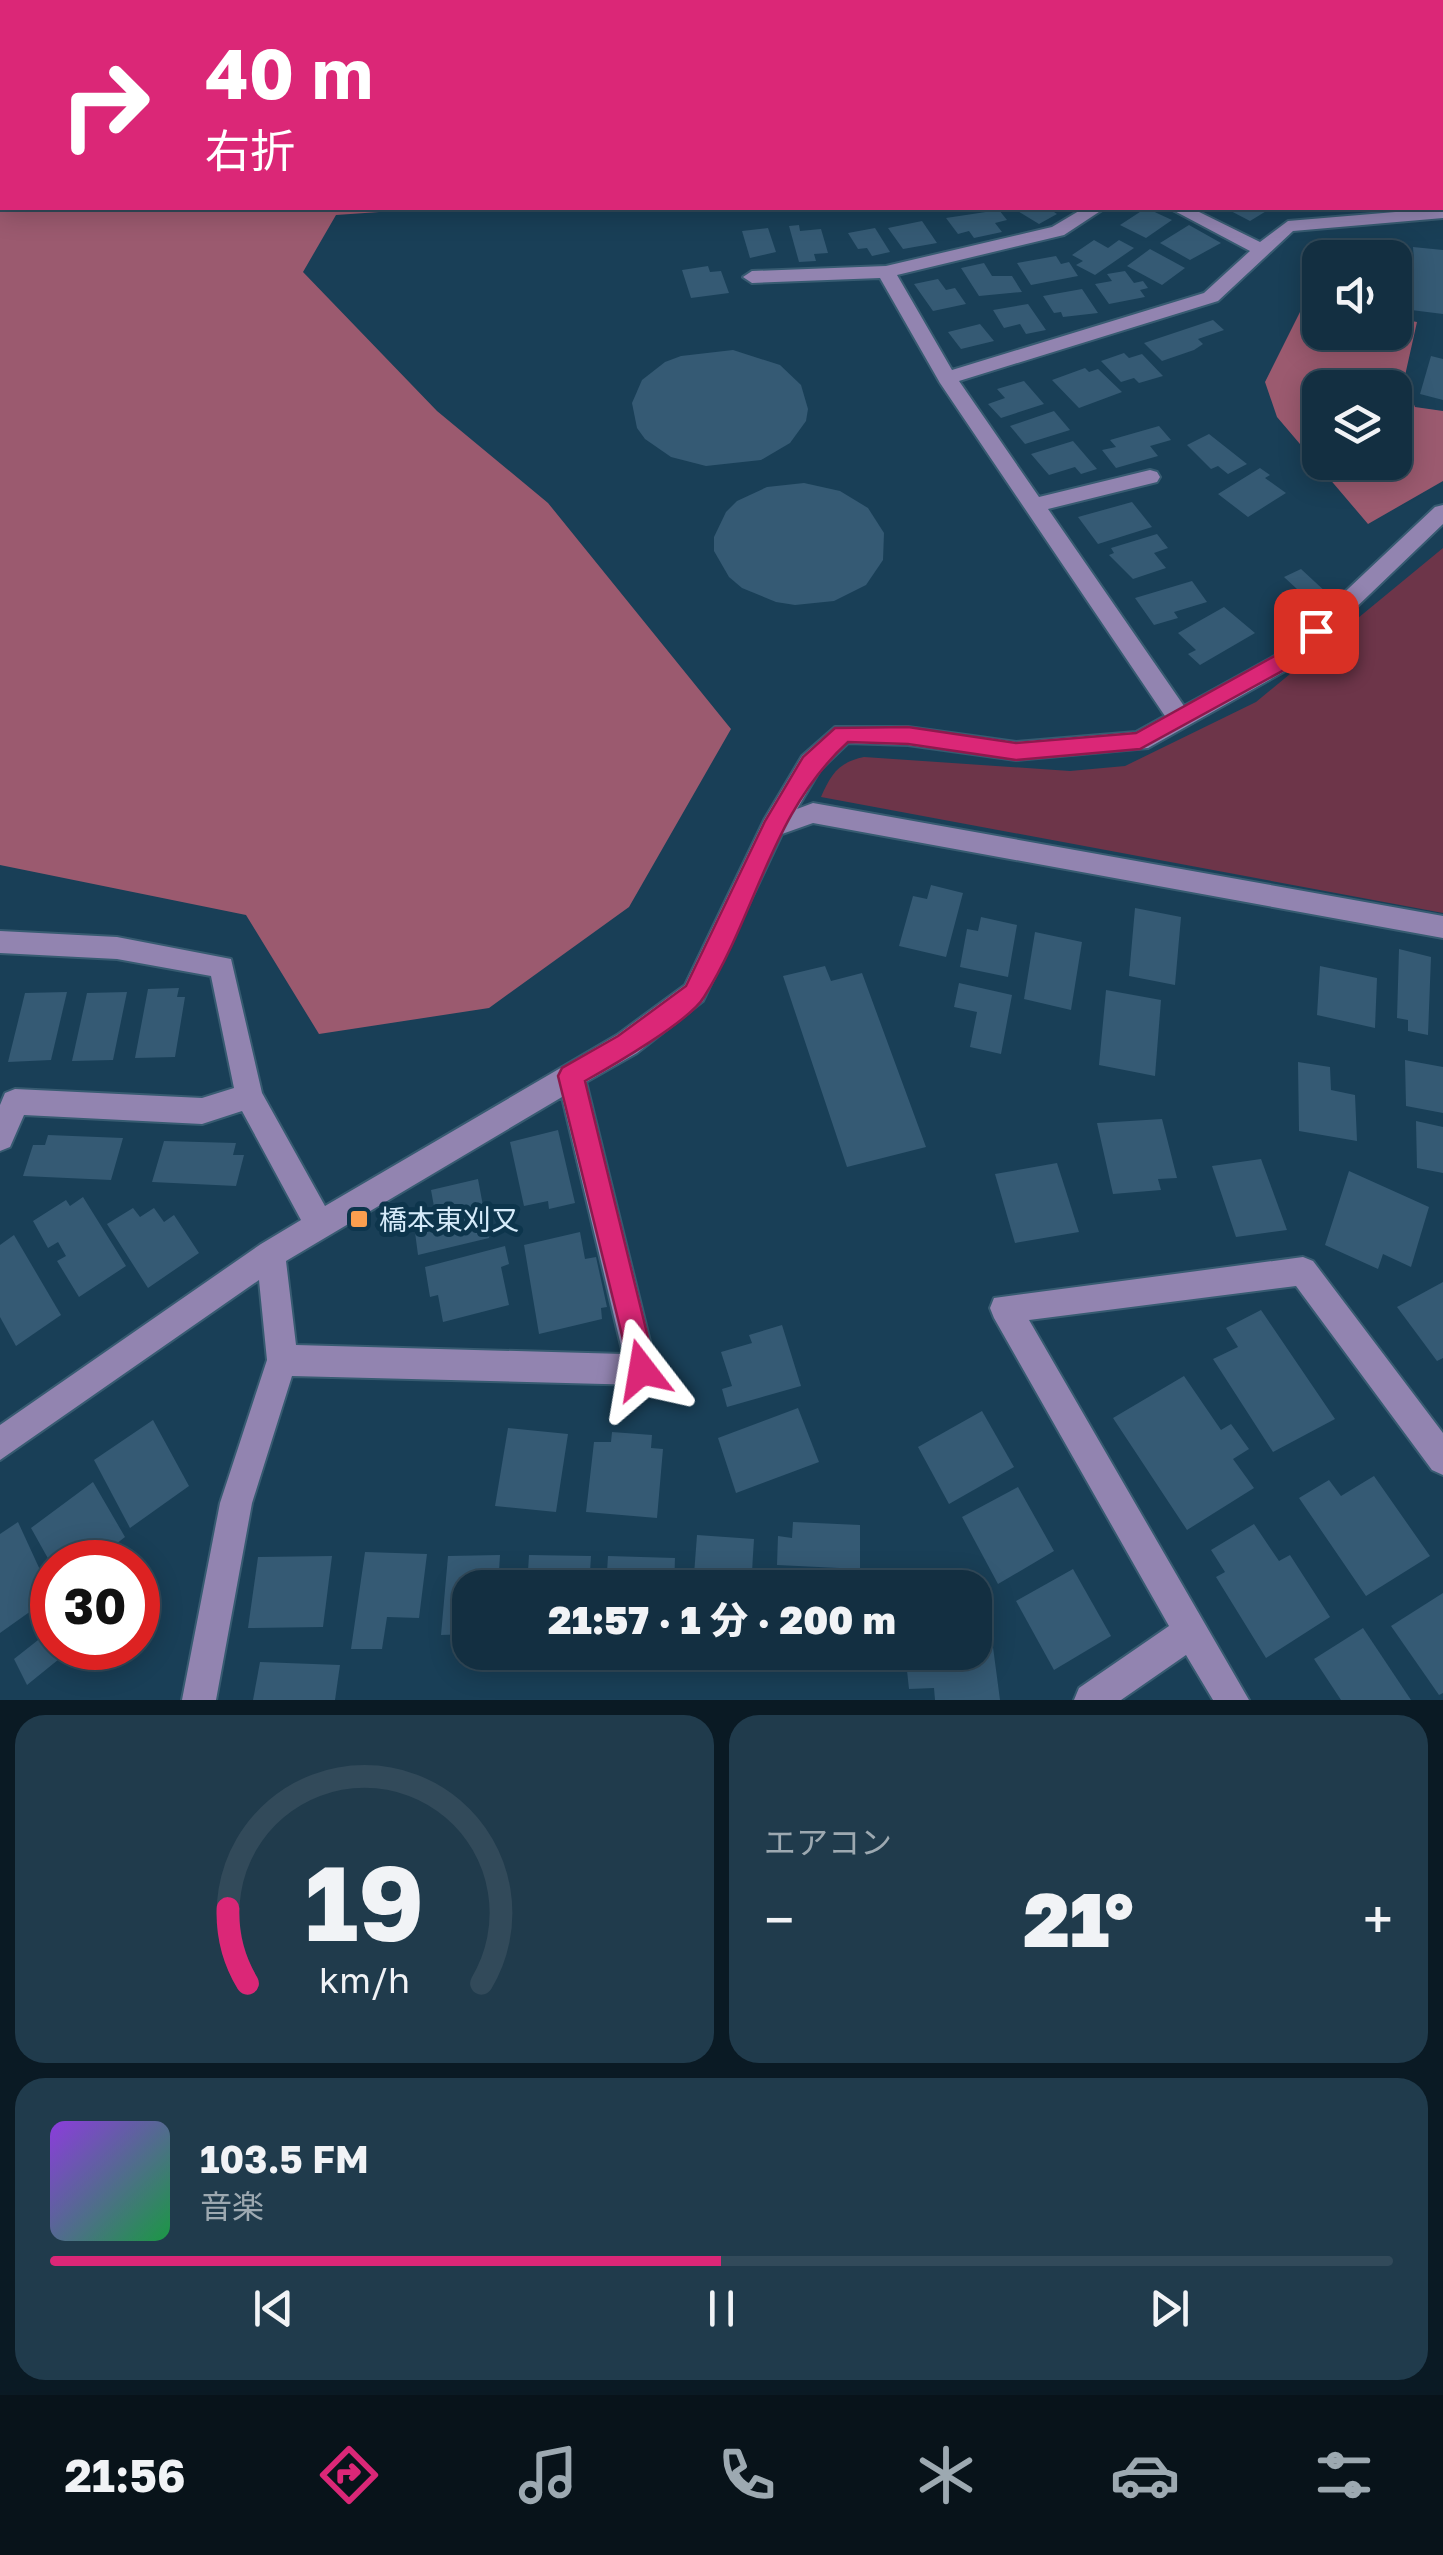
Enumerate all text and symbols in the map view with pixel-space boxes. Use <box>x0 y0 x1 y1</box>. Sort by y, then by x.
text: 40 m <box>205 30 373 114</box>
icon: right <box>40 40 170 170</box>
text: 右折 <box>205 123 295 177</box>
map controls <box>1302 240 1412 480</box>
button: sound <box>1302 240 1412 350</box>
button: layers <box>1302 370 1412 480</box>
pin <box>1274 589 1359 674</box>
icon: arrive <box>1289 604 1344 659</box>
place label: 橋本東刈又 <box>379 1203 519 1236</box>
marker: 橋本東刈又 <box>348 1208 370 1230</box>
position arrow <box>590 1318 694 1422</box>
speed limit sign: 30 <box>30 1540 160 1670</box>
text: 21:57 · 1 分 · 200 m <box>548 1597 896 1642</box>
text: エアコン <box>764 1823 892 1861</box>
text: 19 <box>305 1839 424 1964</box>
text: 21° <box>1023 1873 1134 1964</box>
text: − <box>764 1886 794 1952</box>
text: + <box>1363 1886 1393 1952</box>
text: km/h <box>319 1958 410 2001</box>
text: 103.5 FM <box>200 2136 369 2181</box>
text: 音楽 <box>200 2187 264 2225</box>
icon: previous <box>246 2281 301 2336</box>
icon: pause <box>694 2281 749 2336</box>
icon: next <box>1142 2281 1197 2336</box>
icon: directions <box>314 2440 384 2510</box>
icon: music <box>513 2440 583 2510</box>
icon: phone <box>712 2440 782 2510</box>
icon: climate <box>911 2440 981 2510</box>
icon: car <box>1110 2440 1180 2510</box>
icon: filters <box>1309 2440 1379 2510</box>
text: 21:56 <box>64 2448 185 2502</box>

